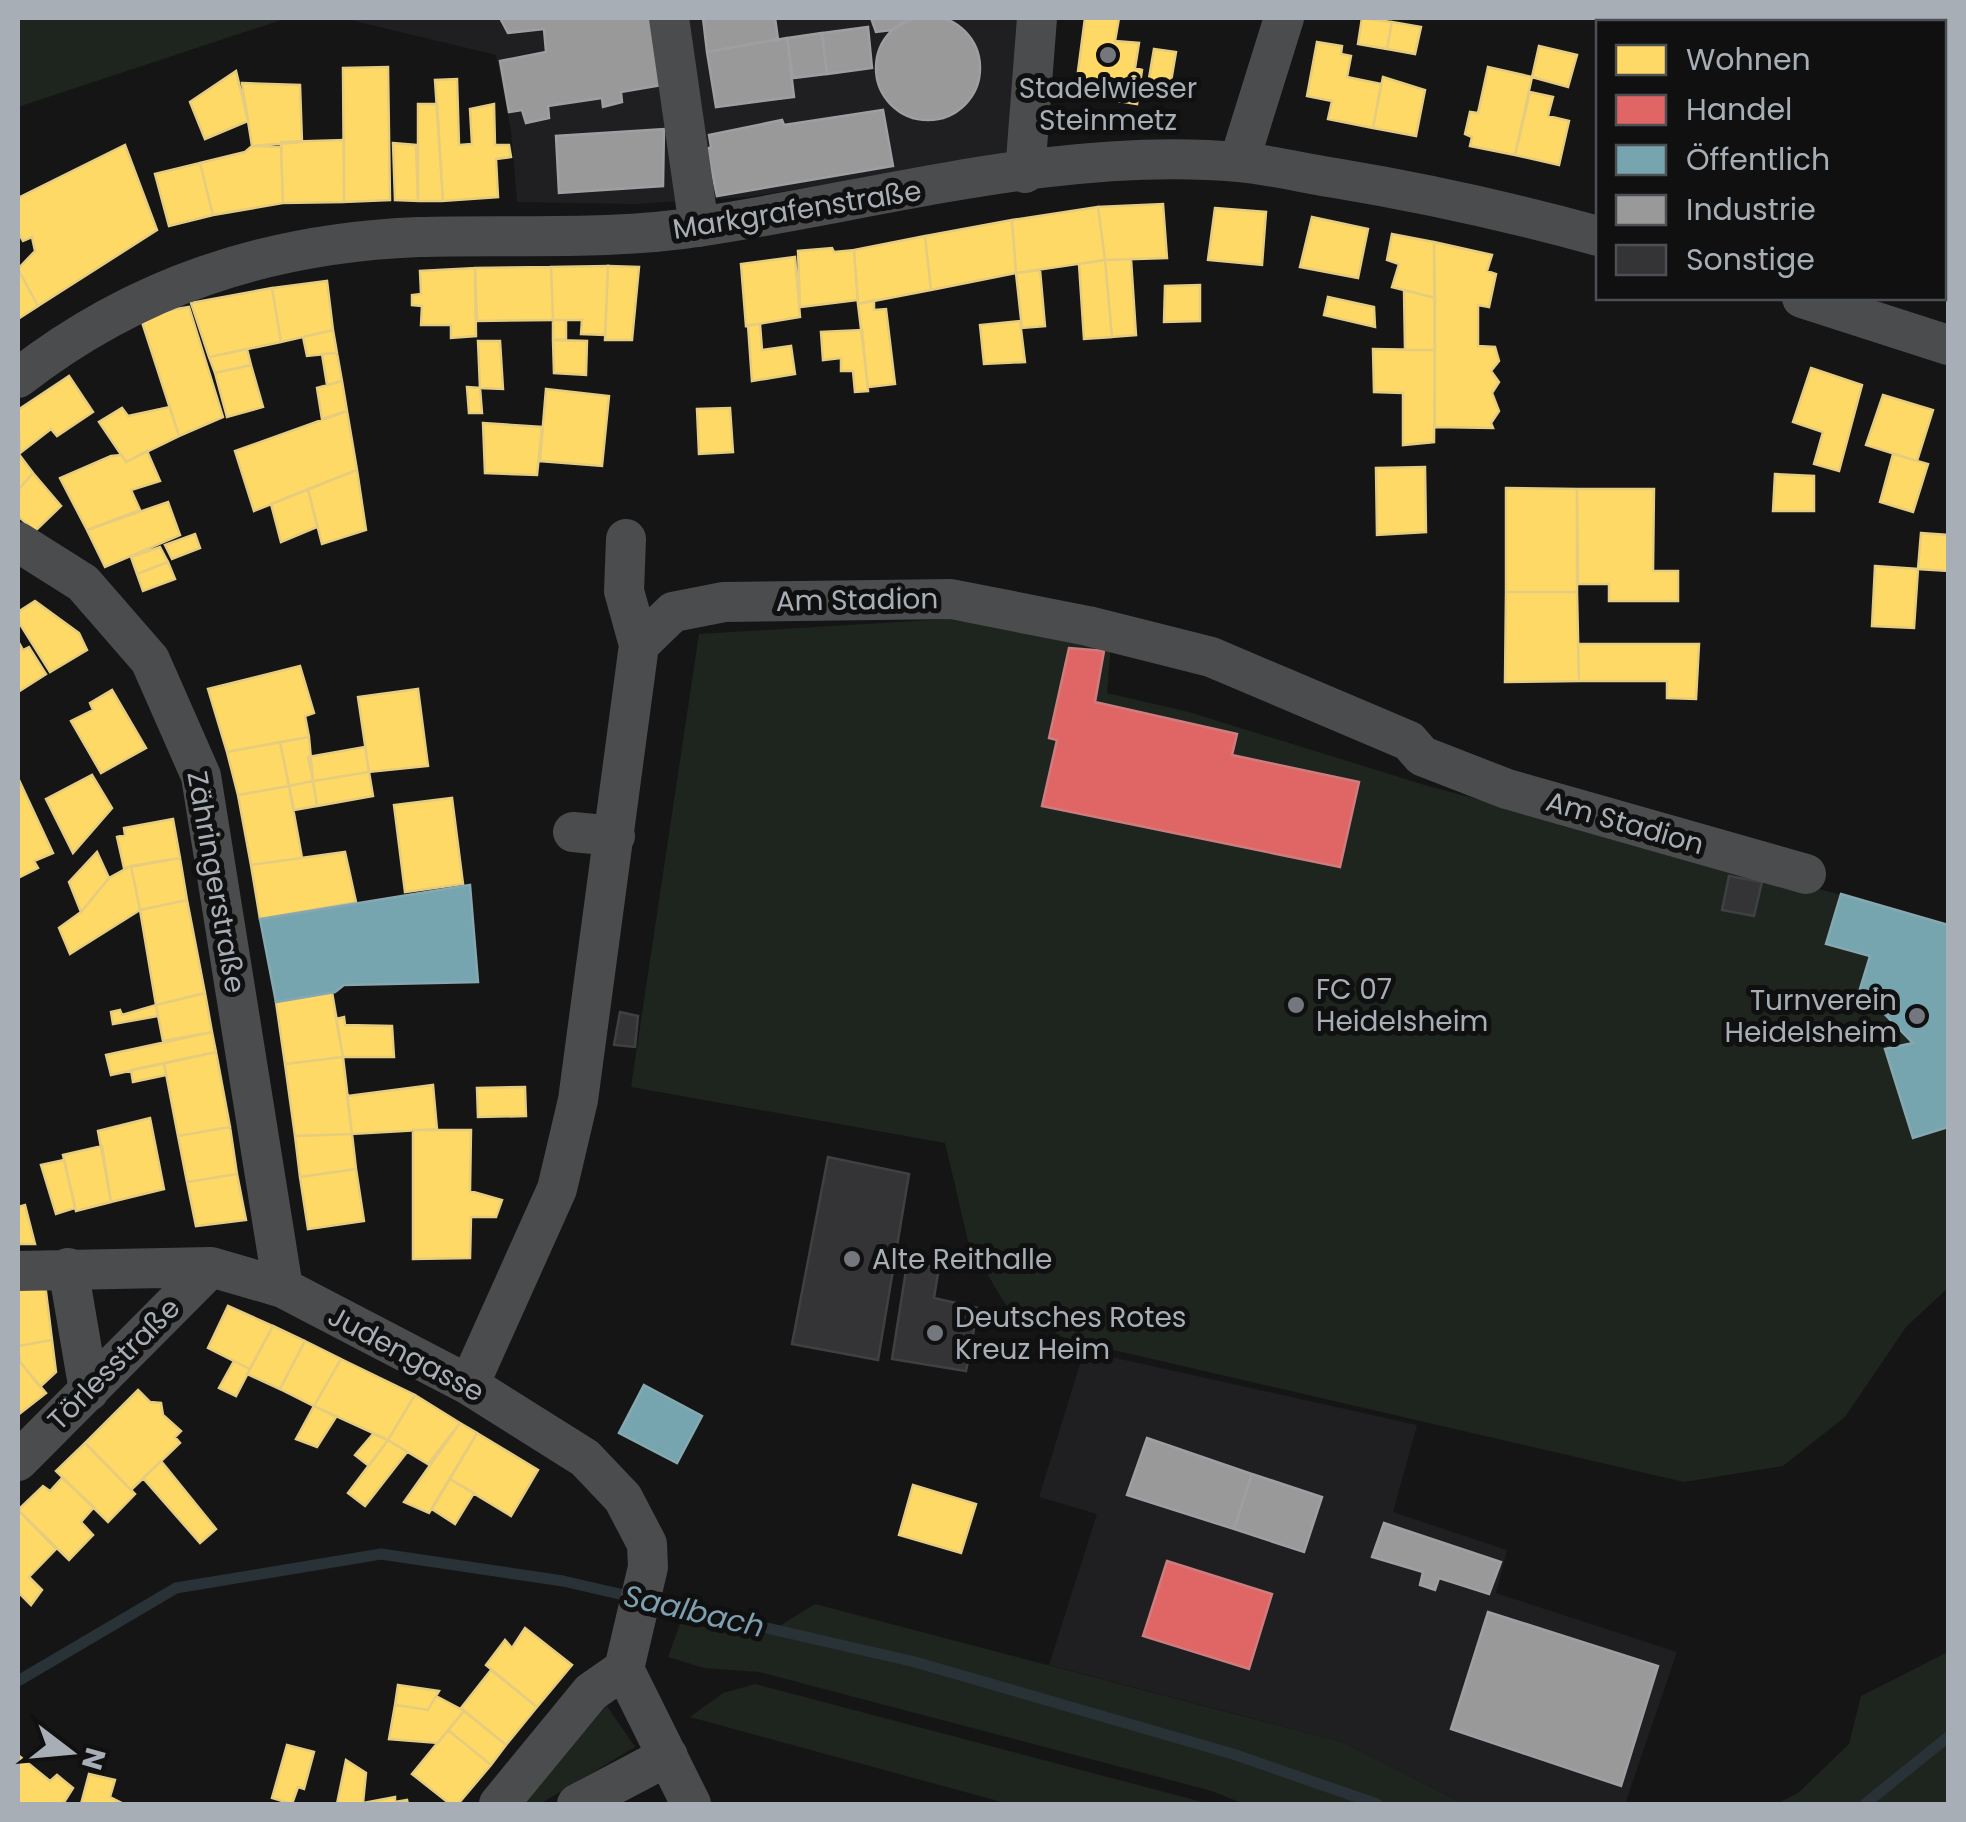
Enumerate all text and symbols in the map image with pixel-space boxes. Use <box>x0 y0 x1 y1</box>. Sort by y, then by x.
legend <box>1596 20 1946 300</box>
text: Wohnen <box>1686 38 1811 81</box>
marker: Stadelwieser Steinmetz <box>1097 44 1119 66</box>
place label: Stadelwieser Steinmetz <box>1019 69 1197 140</box>
text: Handel <box>1686 88 1793 131</box>
text: Öffentlich <box>1686 138 1830 181</box>
street label: Markgrafenstraße <box>670 171 924 249</box>
text: Industrie <box>1686 188 1816 231</box>
text: Sonstige <box>1686 238 1815 281</box>
street label: Am Stadion <box>775 579 939 621</box>
street label: Zähringerstraße <box>177 768 255 996</box>
street label: Am Stadion <box>1542 782 1708 864</box>
place label: FC 07 Heidelsheim <box>1316 970 1488 1041</box>
place label: Turnverein Heidelsheim <box>1725 981 1897 1052</box>
marker: FC 07 Heidelsheim <box>1285 994 1307 1016</box>
marker: Turnverein Heidelsheim <box>1906 1005 1928 1027</box>
place label: Alte Reithalle <box>872 1240 1052 1279</box>
marker: Alte Reithalle <box>841 1248 863 1270</box>
street label: Törlesstraße <box>39 1289 189 1439</box>
street label: Judengasse <box>321 1297 491 1411</box>
place label: Deutsches Rotes Kreuz Heim <box>955 1298 1186 1369</box>
marker: Deutsches Rotes Kreuz Heim <box>924 1322 946 1344</box>
water label: Saalbach <box>619 1574 769 1648</box>
north arrow <box>20 1702 120 1802</box>
text: N <box>72 1743 115 1774</box>

